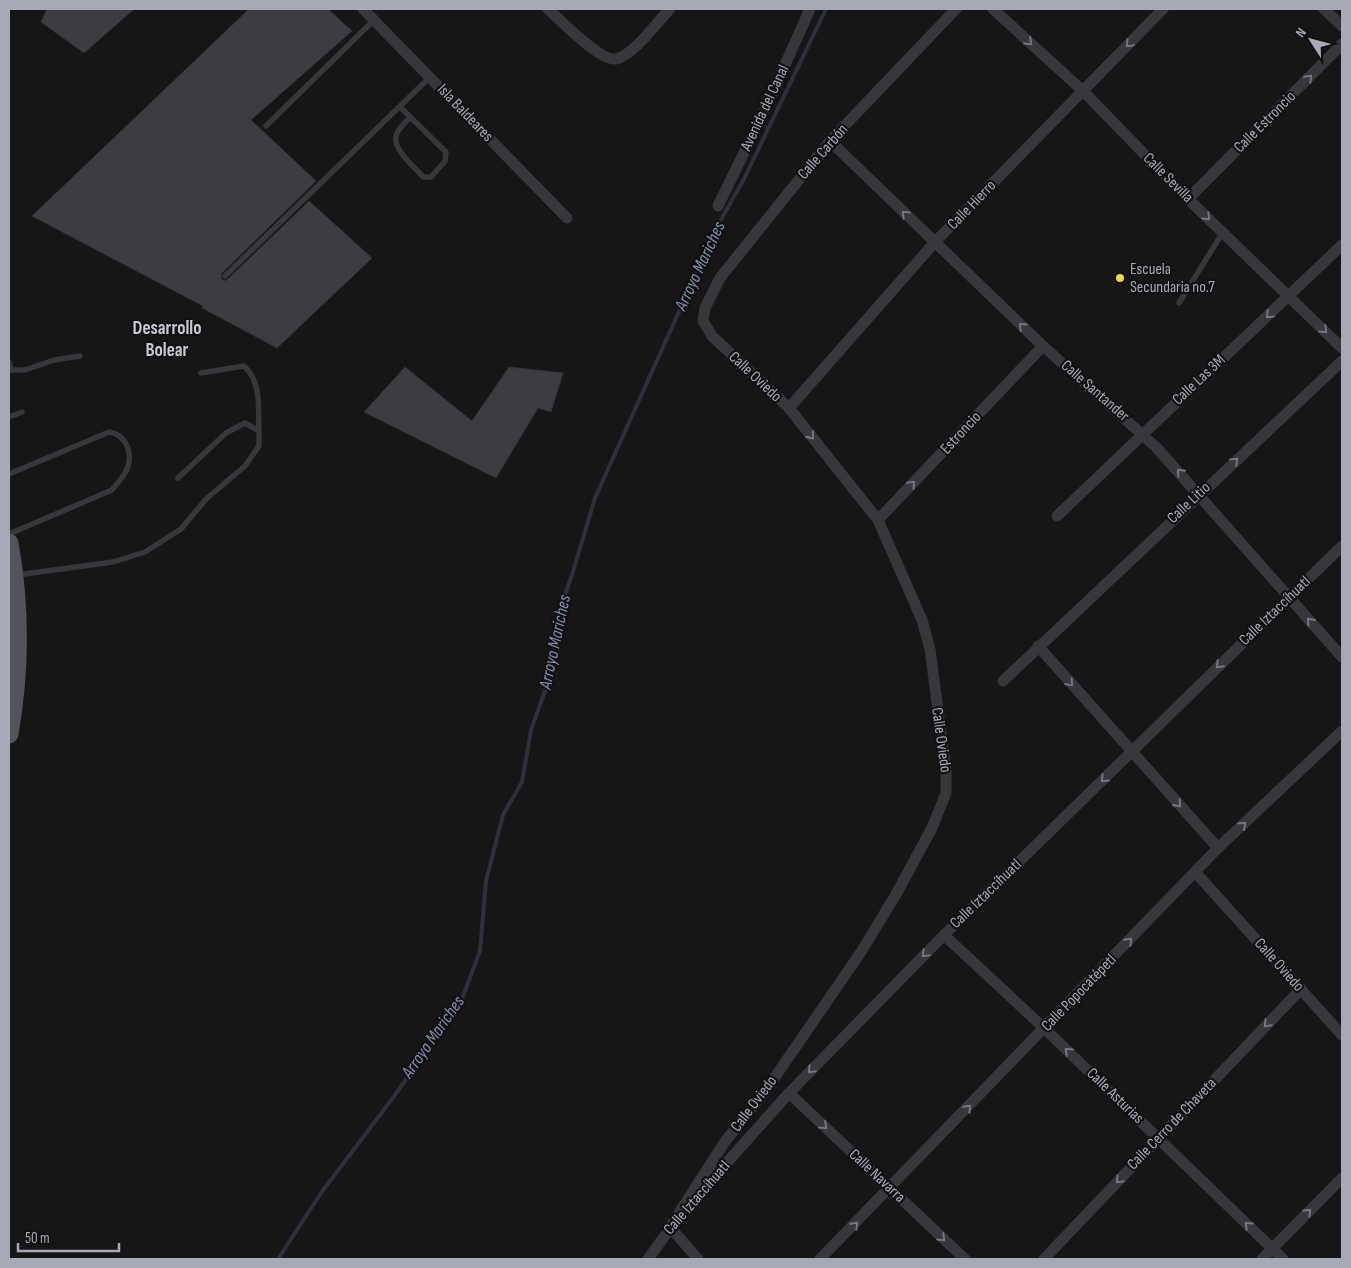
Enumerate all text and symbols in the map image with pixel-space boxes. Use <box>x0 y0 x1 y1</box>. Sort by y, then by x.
north arrow <box>1286 15 1336 65</box>
text: N <box>1292 25 1310 41</box>
one-way arrow <box>1023 36 1032 45</box>
one-way arrow <box>1126 38 1135 47</box>
street label: Avenida del Canal <box>736 62 793 155</box>
one-way arrow <box>1303 74 1312 83</box>
street label: Isla Baldeares <box>433 80 497 146</box>
street label: Calle Estroncio <box>1230 87 1300 157</box>
street label: Calle Carbón <box>794 121 852 183</box>
street label: Calle Sevilla <box>1139 149 1197 207</box>
street label: Calle Hierro <box>944 176 1000 234</box>
one-way arrow <box>902 211 911 220</box>
one-way arrow <box>1201 211 1210 220</box>
water label: Arroyo Mariches <box>670 218 730 315</box>
place label: Escuela Secundaria no.7 <box>1130 260 1215 297</box>
marker: Escuela Secundaria no.7 <box>1114 272 1126 284</box>
one-way arrow <box>1265 309 1274 318</box>
district label: Desarrollo Bolear <box>133 317 201 362</box>
one-way arrow <box>1019 323 1028 332</box>
one-way arrow <box>1318 324 1327 333</box>
street label: Calle Oviedo <box>725 348 785 406</box>
street label: Calle Las 3M <box>1169 351 1229 409</box>
street label: Calle Santander <box>1057 356 1133 426</box>
street label: Estroncio <box>937 408 985 458</box>
one-way arrow <box>806 430 814 439</box>
one-way arrow <box>1230 457 1239 466</box>
one-way arrow <box>1177 469 1186 478</box>
street label: Calle Litio <box>1164 478 1214 528</box>
one-way arrow <box>906 481 915 490</box>
street label: Calle Iztaccíhuatl <box>1235 572 1315 650</box>
water label: Arroyo Mariches <box>535 592 575 692</box>
one-way arrow <box>1307 618 1316 627</box>
one-way arrow <box>1216 659 1225 668</box>
one-way arrow <box>1064 677 1073 686</box>
street label: Calle Oviedo <box>927 706 955 774</box>
one-way arrow <box>1100 773 1109 782</box>
one-way arrow <box>1172 799 1181 808</box>
one-way arrow <box>1237 822 1246 831</box>
street label: Calle Iztaccíhuatl <box>946 855 1026 933</box>
street label: Calle Oviedo <box>1250 934 1308 996</box>
one-way arrow <box>1123 938 1132 947</box>
one-way arrow <box>922 949 931 958</box>
street label: Calle Popocatépetl <box>1038 951 1120 1035</box>
water label: Arroyo Mariches <box>396 991 469 1083</box>
one-way arrow <box>1264 1018 1273 1027</box>
one-way arrow <box>1065 1048 1074 1057</box>
one-way arrow <box>808 1064 817 1073</box>
street label: Calle Asturias <box>1082 1064 1148 1128</box>
street label: Calle Oviedo <box>727 1072 781 1136</box>
street label: Calle Cerro de Chaveta <box>1123 1074 1221 1174</box>
one-way arrow <box>962 1105 971 1114</box>
one-way arrow <box>819 1120 828 1129</box>
street label: Calle Navarra <box>845 1145 909 1207</box>
street label: Calle Iztaccíhuatl <box>660 1157 734 1239</box>
one-way arrow <box>1116 1174 1125 1183</box>
one-way arrow <box>1302 1209 1311 1218</box>
scale bar <box>18 1220 119 1252</box>
one-way arrow <box>849 1222 858 1231</box>
one-way arrow <box>1245 1222 1254 1231</box>
text: 50 m <box>25 1229 50 1248</box>
one-way arrow <box>937 1232 946 1241</box>

